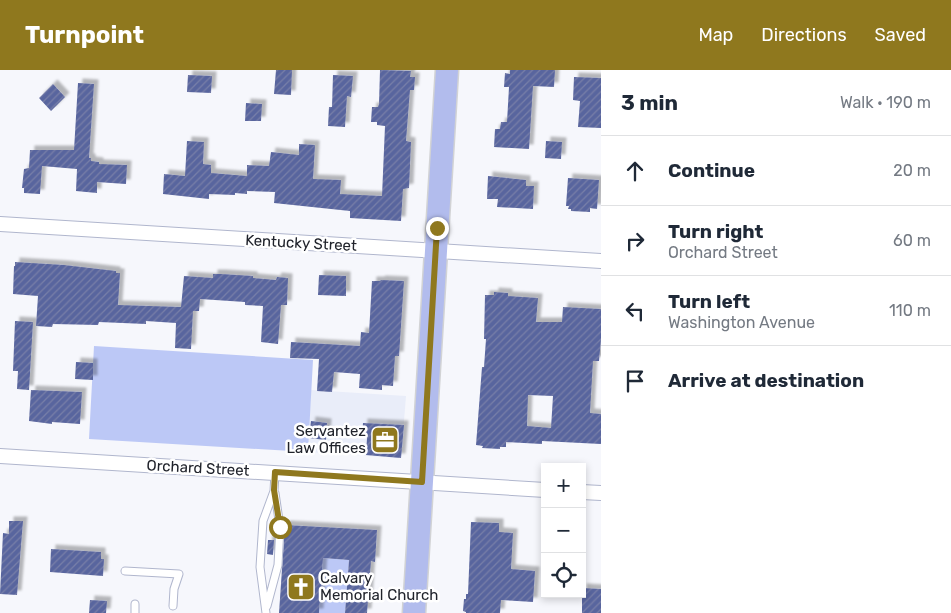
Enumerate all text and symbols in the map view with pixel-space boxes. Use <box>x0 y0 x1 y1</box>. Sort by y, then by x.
text: Turnpoint <box>25 21 144 49</box>
text: Map <box>698 24 733 46</box>
text: Directions <box>761 24 847 46</box>
text: Saved <box>875 24 926 46</box>
text: 3 min <box>621 90 678 115</box>
text: Walk · 190 m <box>840 93 931 112</box>
icon: ahead <box>621 157 649 185</box>
text: Continue <box>668 159 755 182</box>
text: 20 m <box>893 161 931 180</box>
route end <box>426 217 449 240</box>
text: Turn right <box>668 220 763 243</box>
icon: right <box>621 227 649 255</box>
street label: Kentucky Street <box>245 231 357 255</box>
text: 60 m <box>893 231 931 250</box>
text: Orchard Street <box>668 243 778 262</box>
text: Turn left <box>668 290 750 313</box>
icon: left <box>621 297 649 325</box>
text: 110 m <box>889 301 931 320</box>
text: Washington Avenue <box>668 313 815 332</box>
icon: arrive <box>621 367 649 395</box>
text: Arrive at destination <box>668 369 864 392</box>
place label: Servantez Law Offices <box>287 422 366 457</box>
office icon: Servantez Law Offices <box>370 425 400 455</box>
street label: Orchard Street <box>146 456 250 480</box>
map controls <box>541 463 586 598</box>
button: + <box>541 463 586 508</box>
button: − <box>541 508 586 553</box>
route start <box>269 516 292 539</box>
button: locate <box>541 553 586 598</box>
place label: Calvary Memorial Church <box>320 569 438 604</box>
church icon: Calvary Memorial Church <box>286 572 316 602</box>

